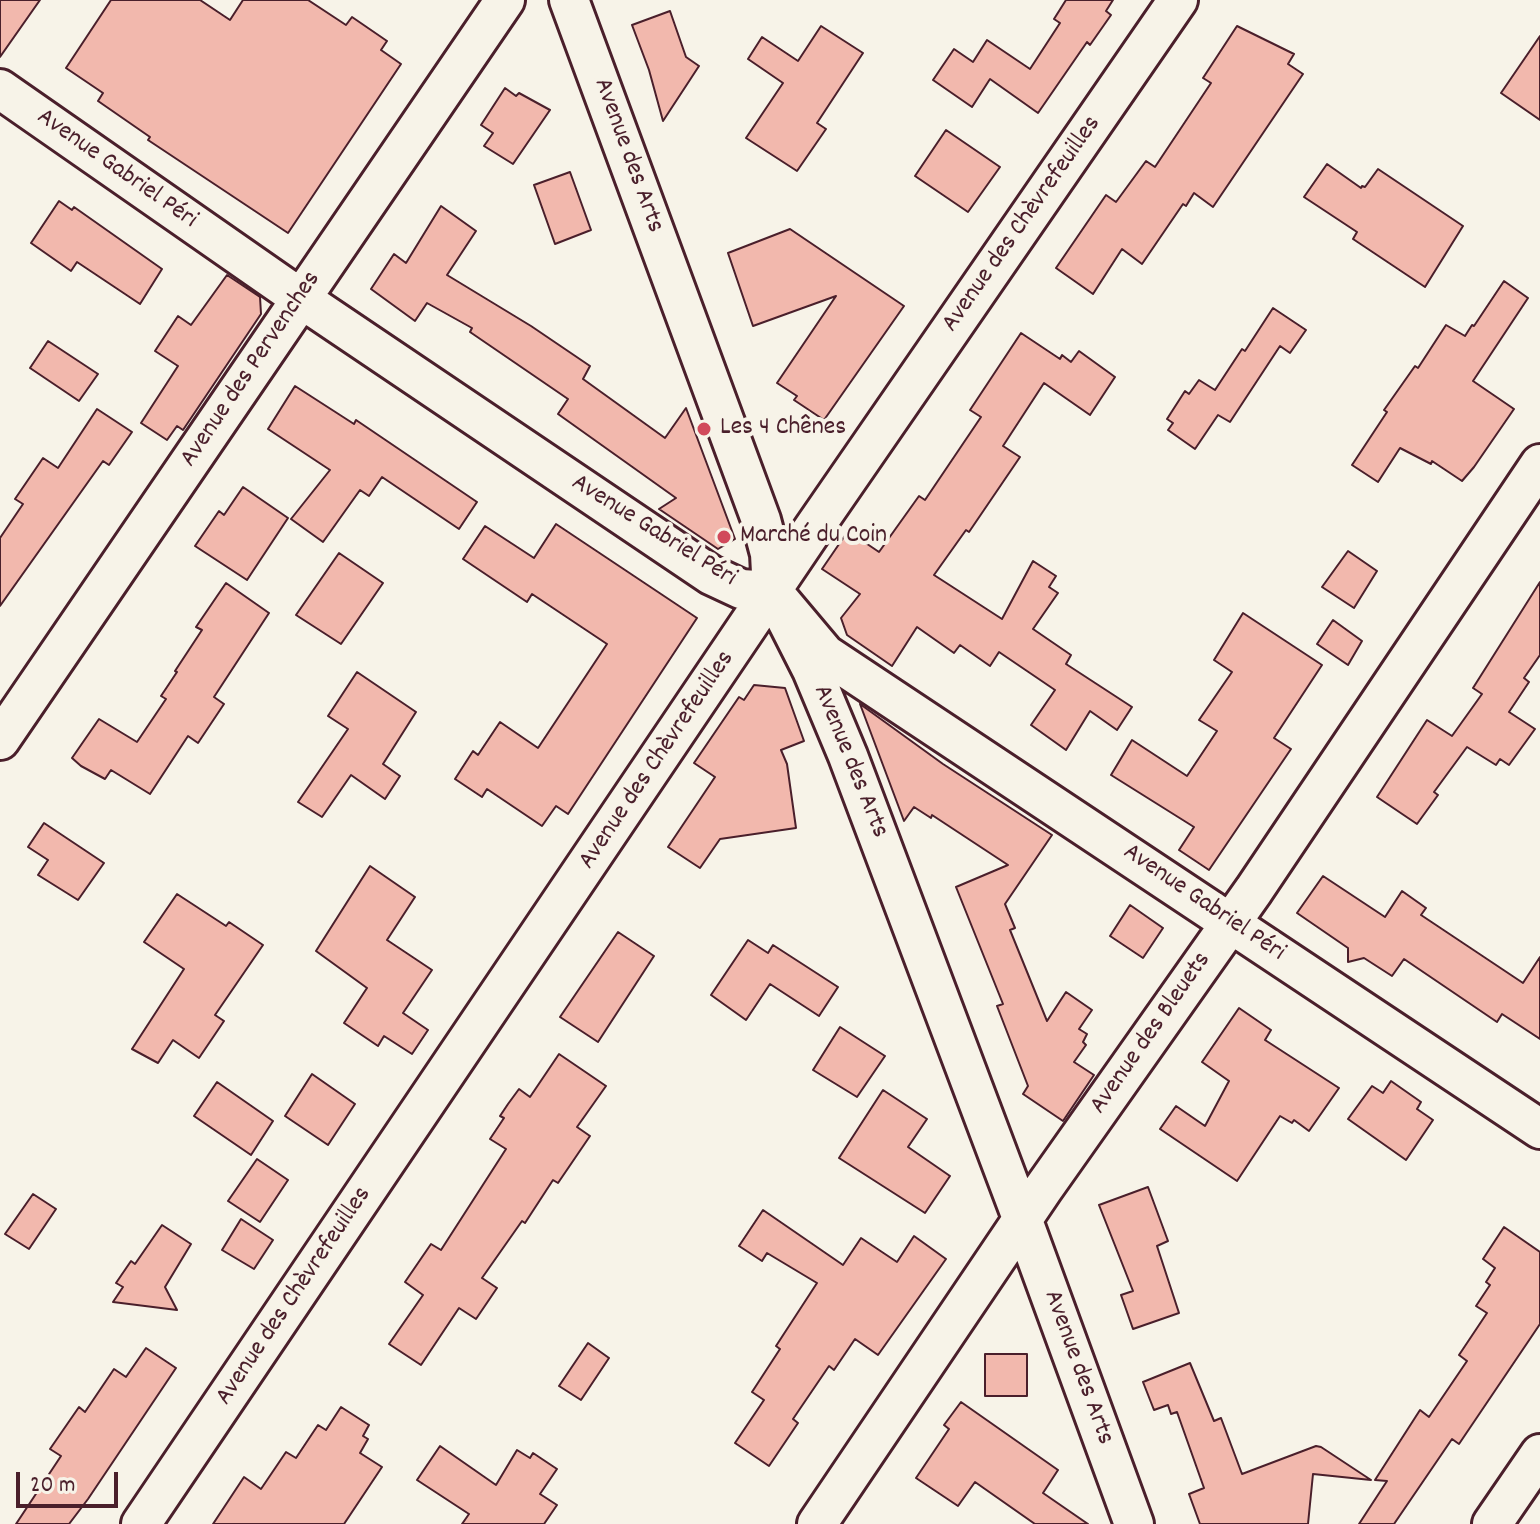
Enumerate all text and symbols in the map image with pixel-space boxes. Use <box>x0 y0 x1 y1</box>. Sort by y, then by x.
street label: Avenue des Arts <box>585 75 669 237</box>
street label: Avenue Gabriel Péri <box>30 103 202 237</box>
street label: Avenue des Chèvrefeuilles <box>937 111 1109 339</box>
street label: Avenue des Pervenches <box>175 266 329 474</box>
place label: Les 4 Chênes <box>720 413 846 445</box>
marker: Les 4 Chênes <box>695 420 713 438</box>
street label: Avenue Gabriel Péri <box>565 469 741 595</box>
place label: Marché du Coin <box>740 521 887 553</box>
marker: Marché du Coin <box>715 528 733 546</box>
street label: Avenue des Chèvrefeuilles <box>573 646 743 876</box>
street label: Avenue des Arts <box>804 681 894 843</box>
street label: Avenue Gabriel Péri <box>1116 838 1290 970</box>
street label: Avenue des Bleuets <box>1085 947 1219 1121</box>
street label: Avenue des Chèvrefeuilles <box>210 1182 380 1412</box>
street label: Avenue des Arts <box>1035 1287 1119 1449</box>
scale bar <box>20 1456 122 1506</box>
text: 20 m <box>30 1469 76 1503</box>

